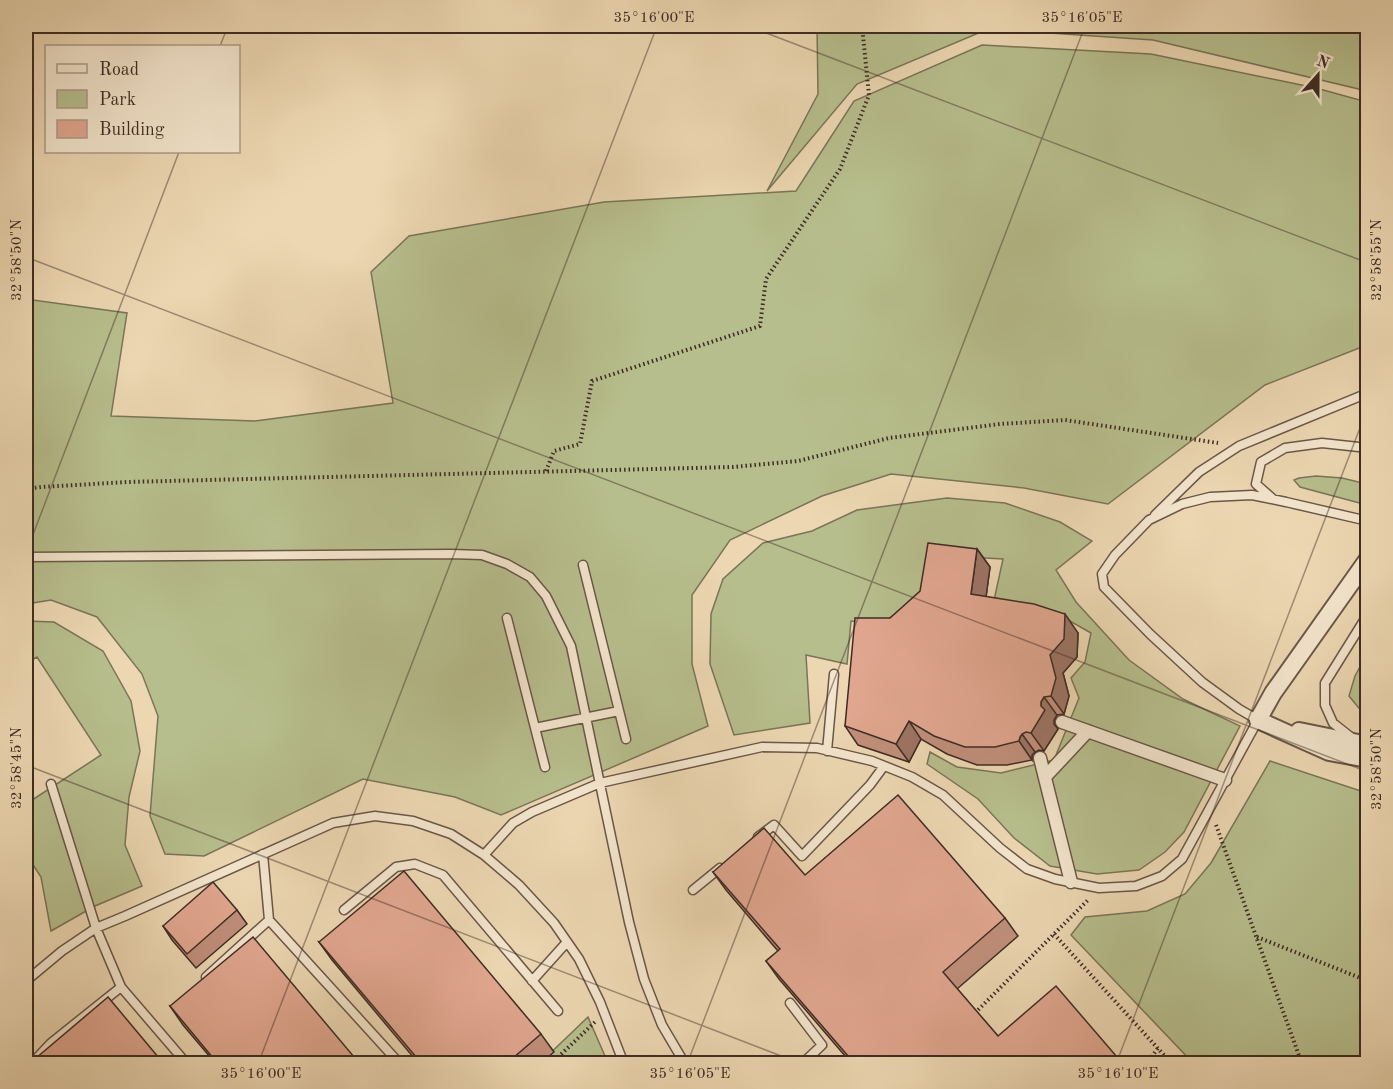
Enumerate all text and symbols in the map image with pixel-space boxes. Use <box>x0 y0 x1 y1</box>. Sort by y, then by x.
text: 35°16'00"E <box>614 11 694 26</box>
text: 35°16'05"E <box>1042 11 1122 26</box>
legend <box>45 45 240 153</box>
north arrow <box>1288 45 1348 105</box>
text: N <box>1314 53 1332 73</box>
text: Road <box>99 61 139 79</box>
text: Park <box>99 91 136 109</box>
text: Building <box>99 121 165 139</box>
text: 32°58'50"N <box>10 219 25 301</box>
text: 32°58'55"N <box>1370 219 1385 301</box>
text: 32°58'45"N <box>10 727 25 809</box>
text: 32°58'50"N <box>1370 728 1385 810</box>
text: 35°16'00"E <box>221 1067 301 1082</box>
text: 35°16'05"E <box>650 1067 730 1082</box>
text: 35°16'10"E <box>1078 1067 1158 1082</box>

